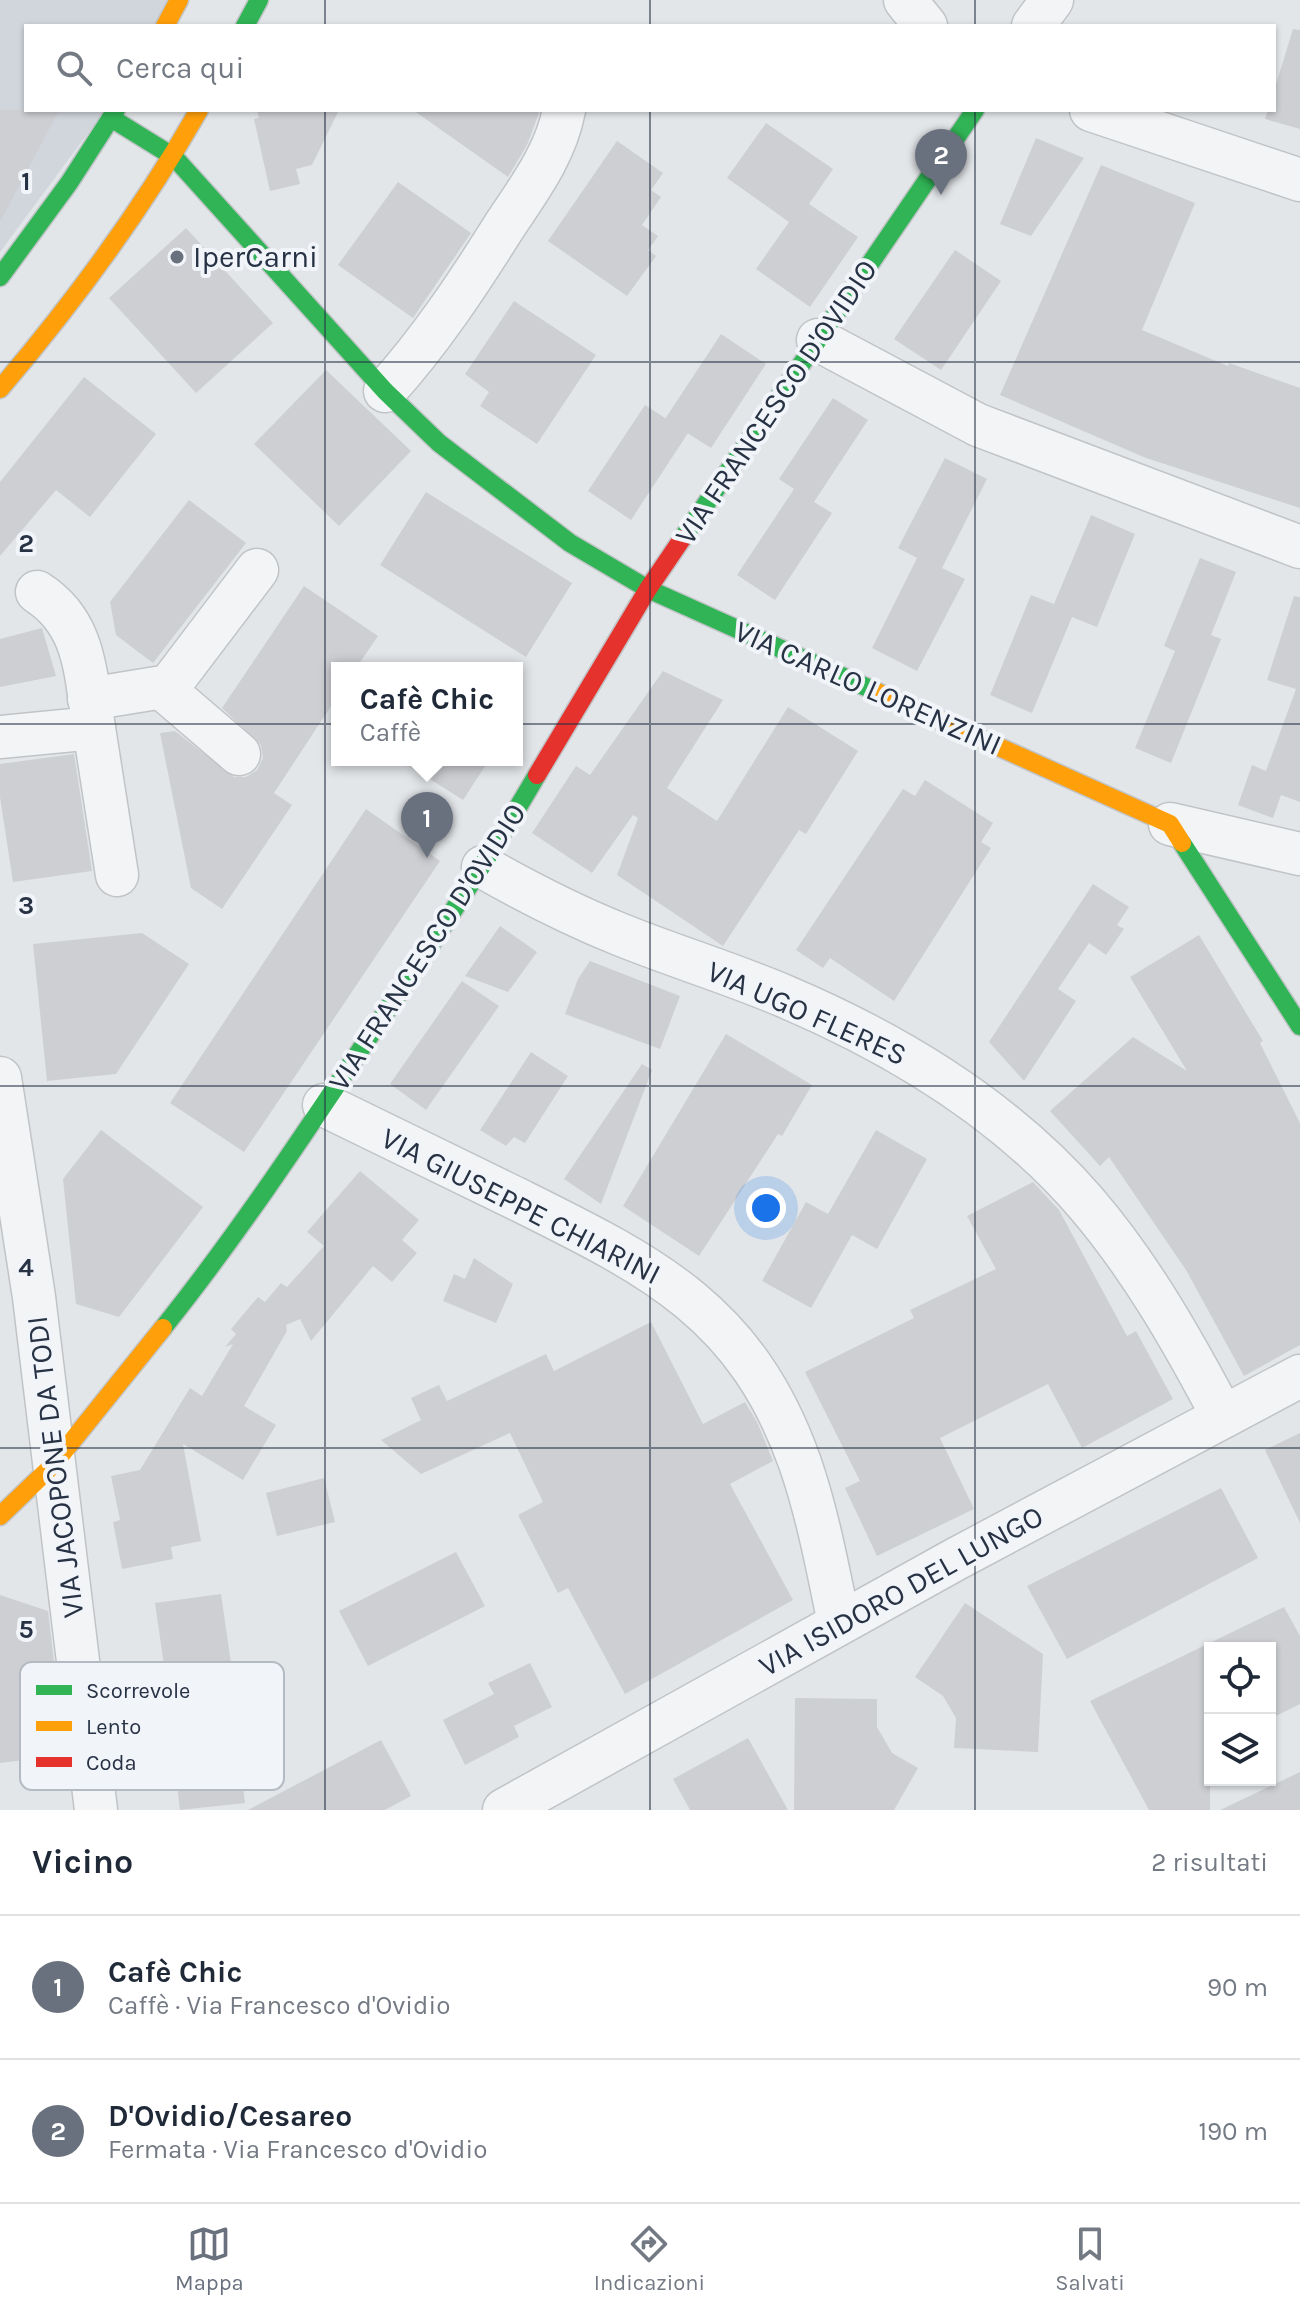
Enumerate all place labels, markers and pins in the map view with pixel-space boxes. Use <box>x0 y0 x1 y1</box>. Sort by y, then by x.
pin: 2 <box>915 129 967 195</box>
place label: IperCarni <box>193 239 318 275</box>
marker: IperCarni <box>168 248 186 266</box>
pin: 1 <box>401 792 453 858</box>

